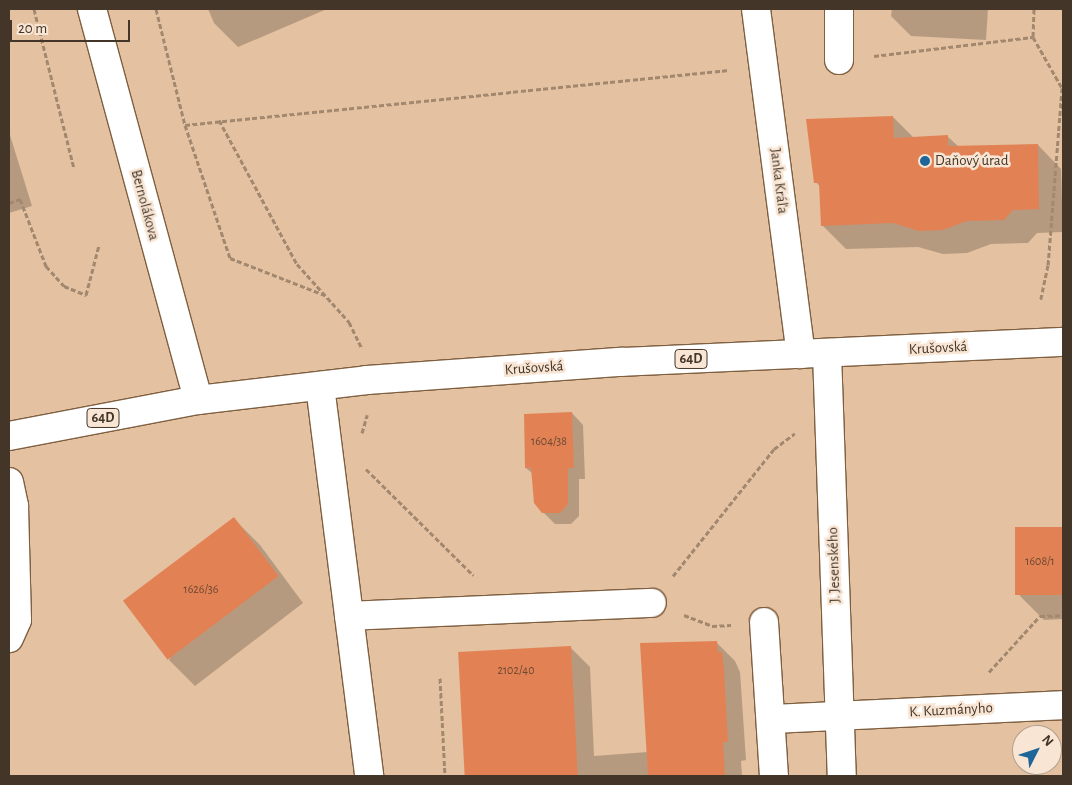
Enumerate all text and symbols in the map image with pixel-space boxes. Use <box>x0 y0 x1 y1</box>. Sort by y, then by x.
scale bar <box>12 10 132 42</box>
text: 20 m <box>18 21 47 36</box>
street label: Janka Kráľa <box>766 147 792 215</box>
place label: Daňový úrad <box>935 152 1008 170</box>
marker: Daňový úrad <box>919 155 931 167</box>
street label: Bernolákova <box>127 168 163 242</box>
street label: Krušovská <box>908 337 968 359</box>
road number: 64D <box>674 348 708 370</box>
street label: Krušovská <box>504 357 564 379</box>
road number: 64D <box>86 406 120 429</box>
house number: 1604/38 <box>531 435 567 449</box>
street label: J. Jesenského <box>824 527 844 603</box>
house number: 1608/1 <box>1025 555 1055 569</box>
house number: 1626/36 <box>184 583 218 597</box>
house number: 2102/40 <box>498 664 534 678</box>
street label: K. Kuzmányho <box>909 699 993 721</box>
north arrow <box>1012 725 1062 775</box>
text: N <box>1039 733 1056 749</box>

